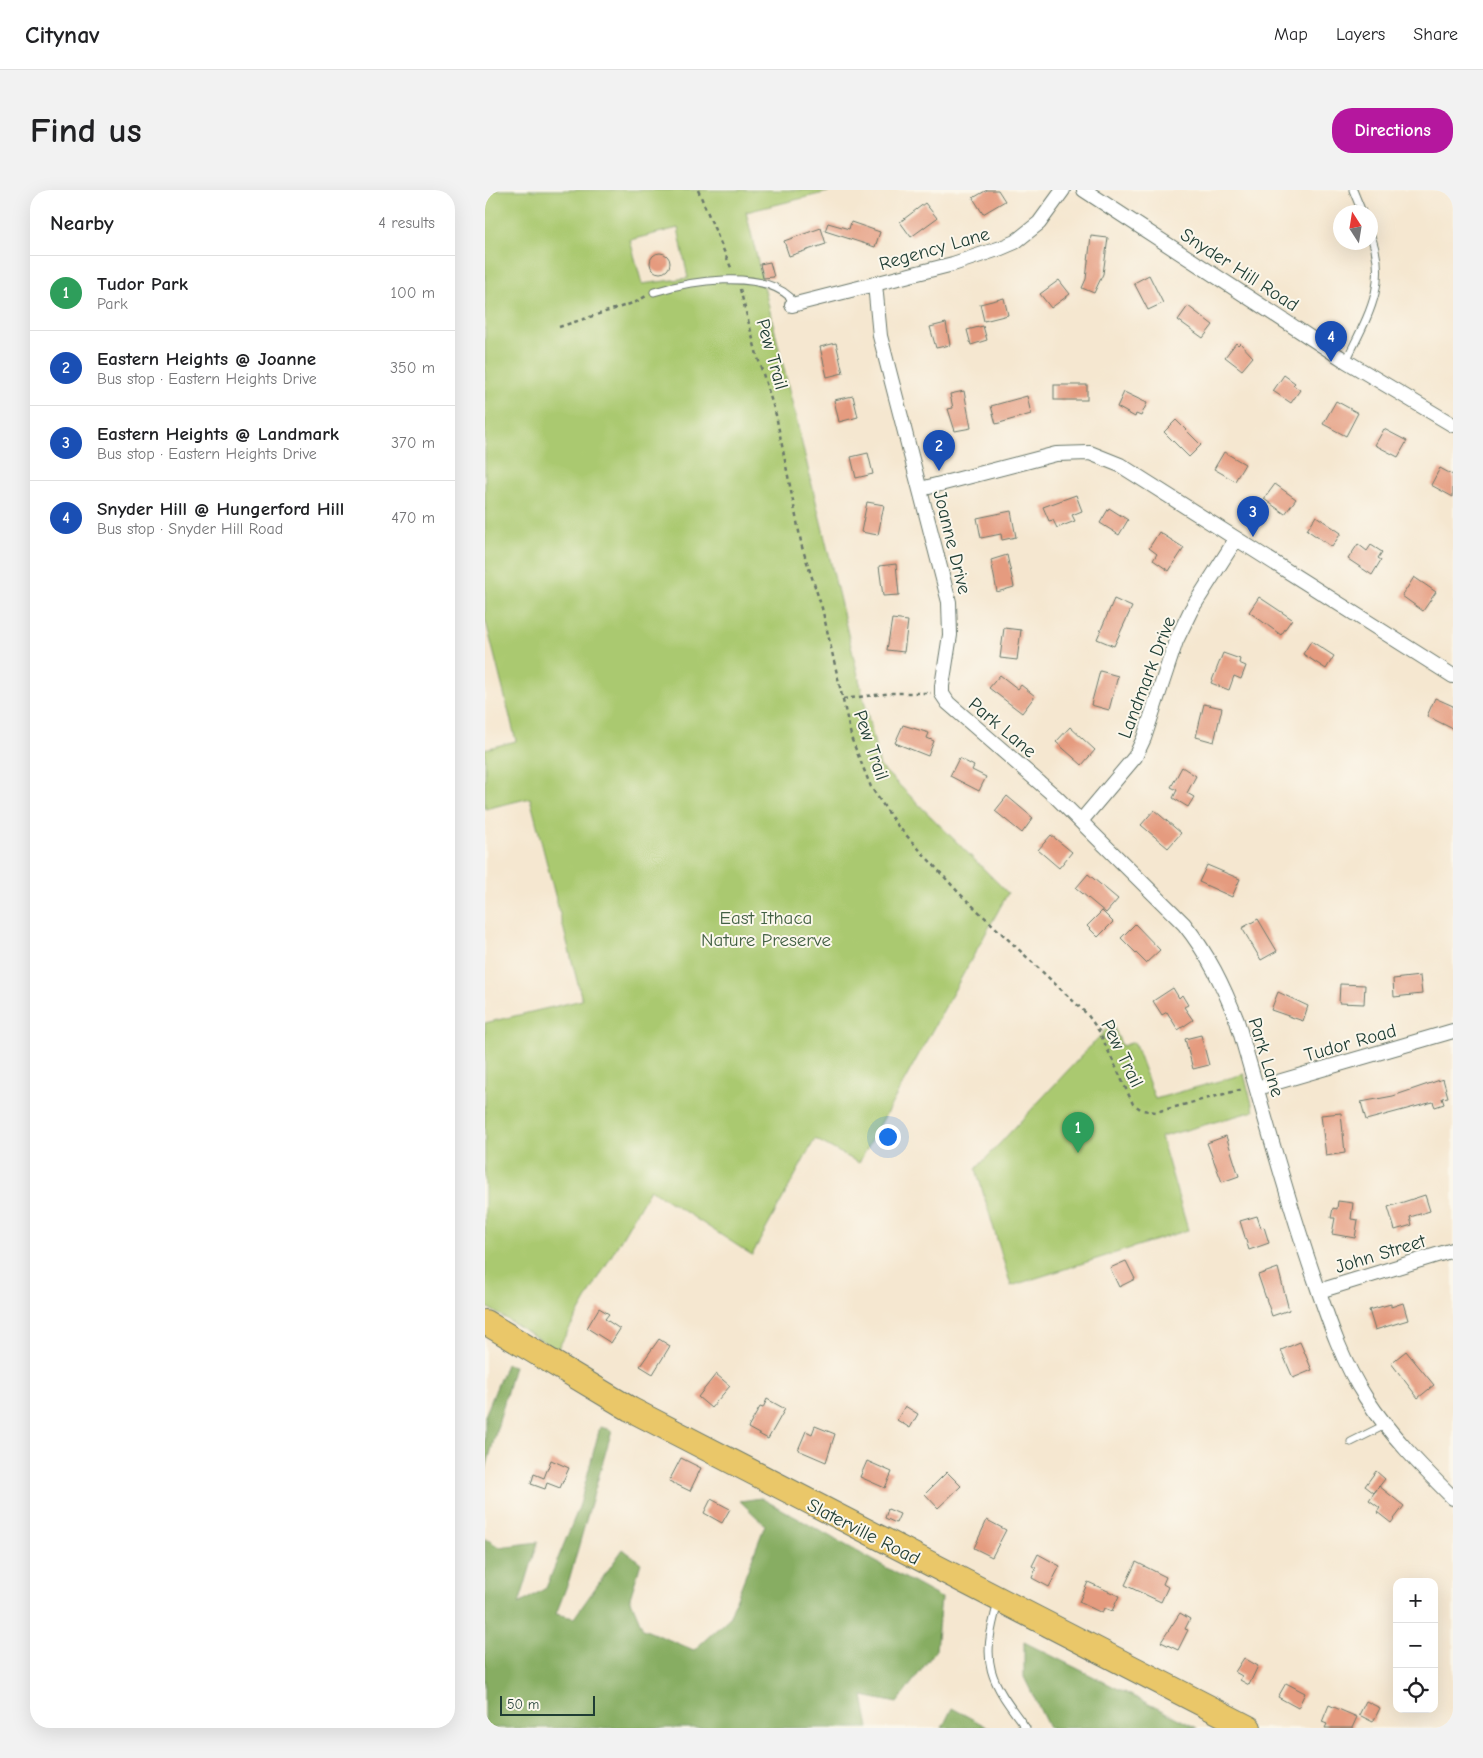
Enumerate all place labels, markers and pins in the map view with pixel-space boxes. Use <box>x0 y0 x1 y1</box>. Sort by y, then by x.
pin: 4 <box>1315 321 1347 362</box>
pin: 2 <box>923 430 955 471</box>
pin: 3 <box>1237 496 1269 537</box>
pin: 1 <box>1062 1112 1094 1153</box>

